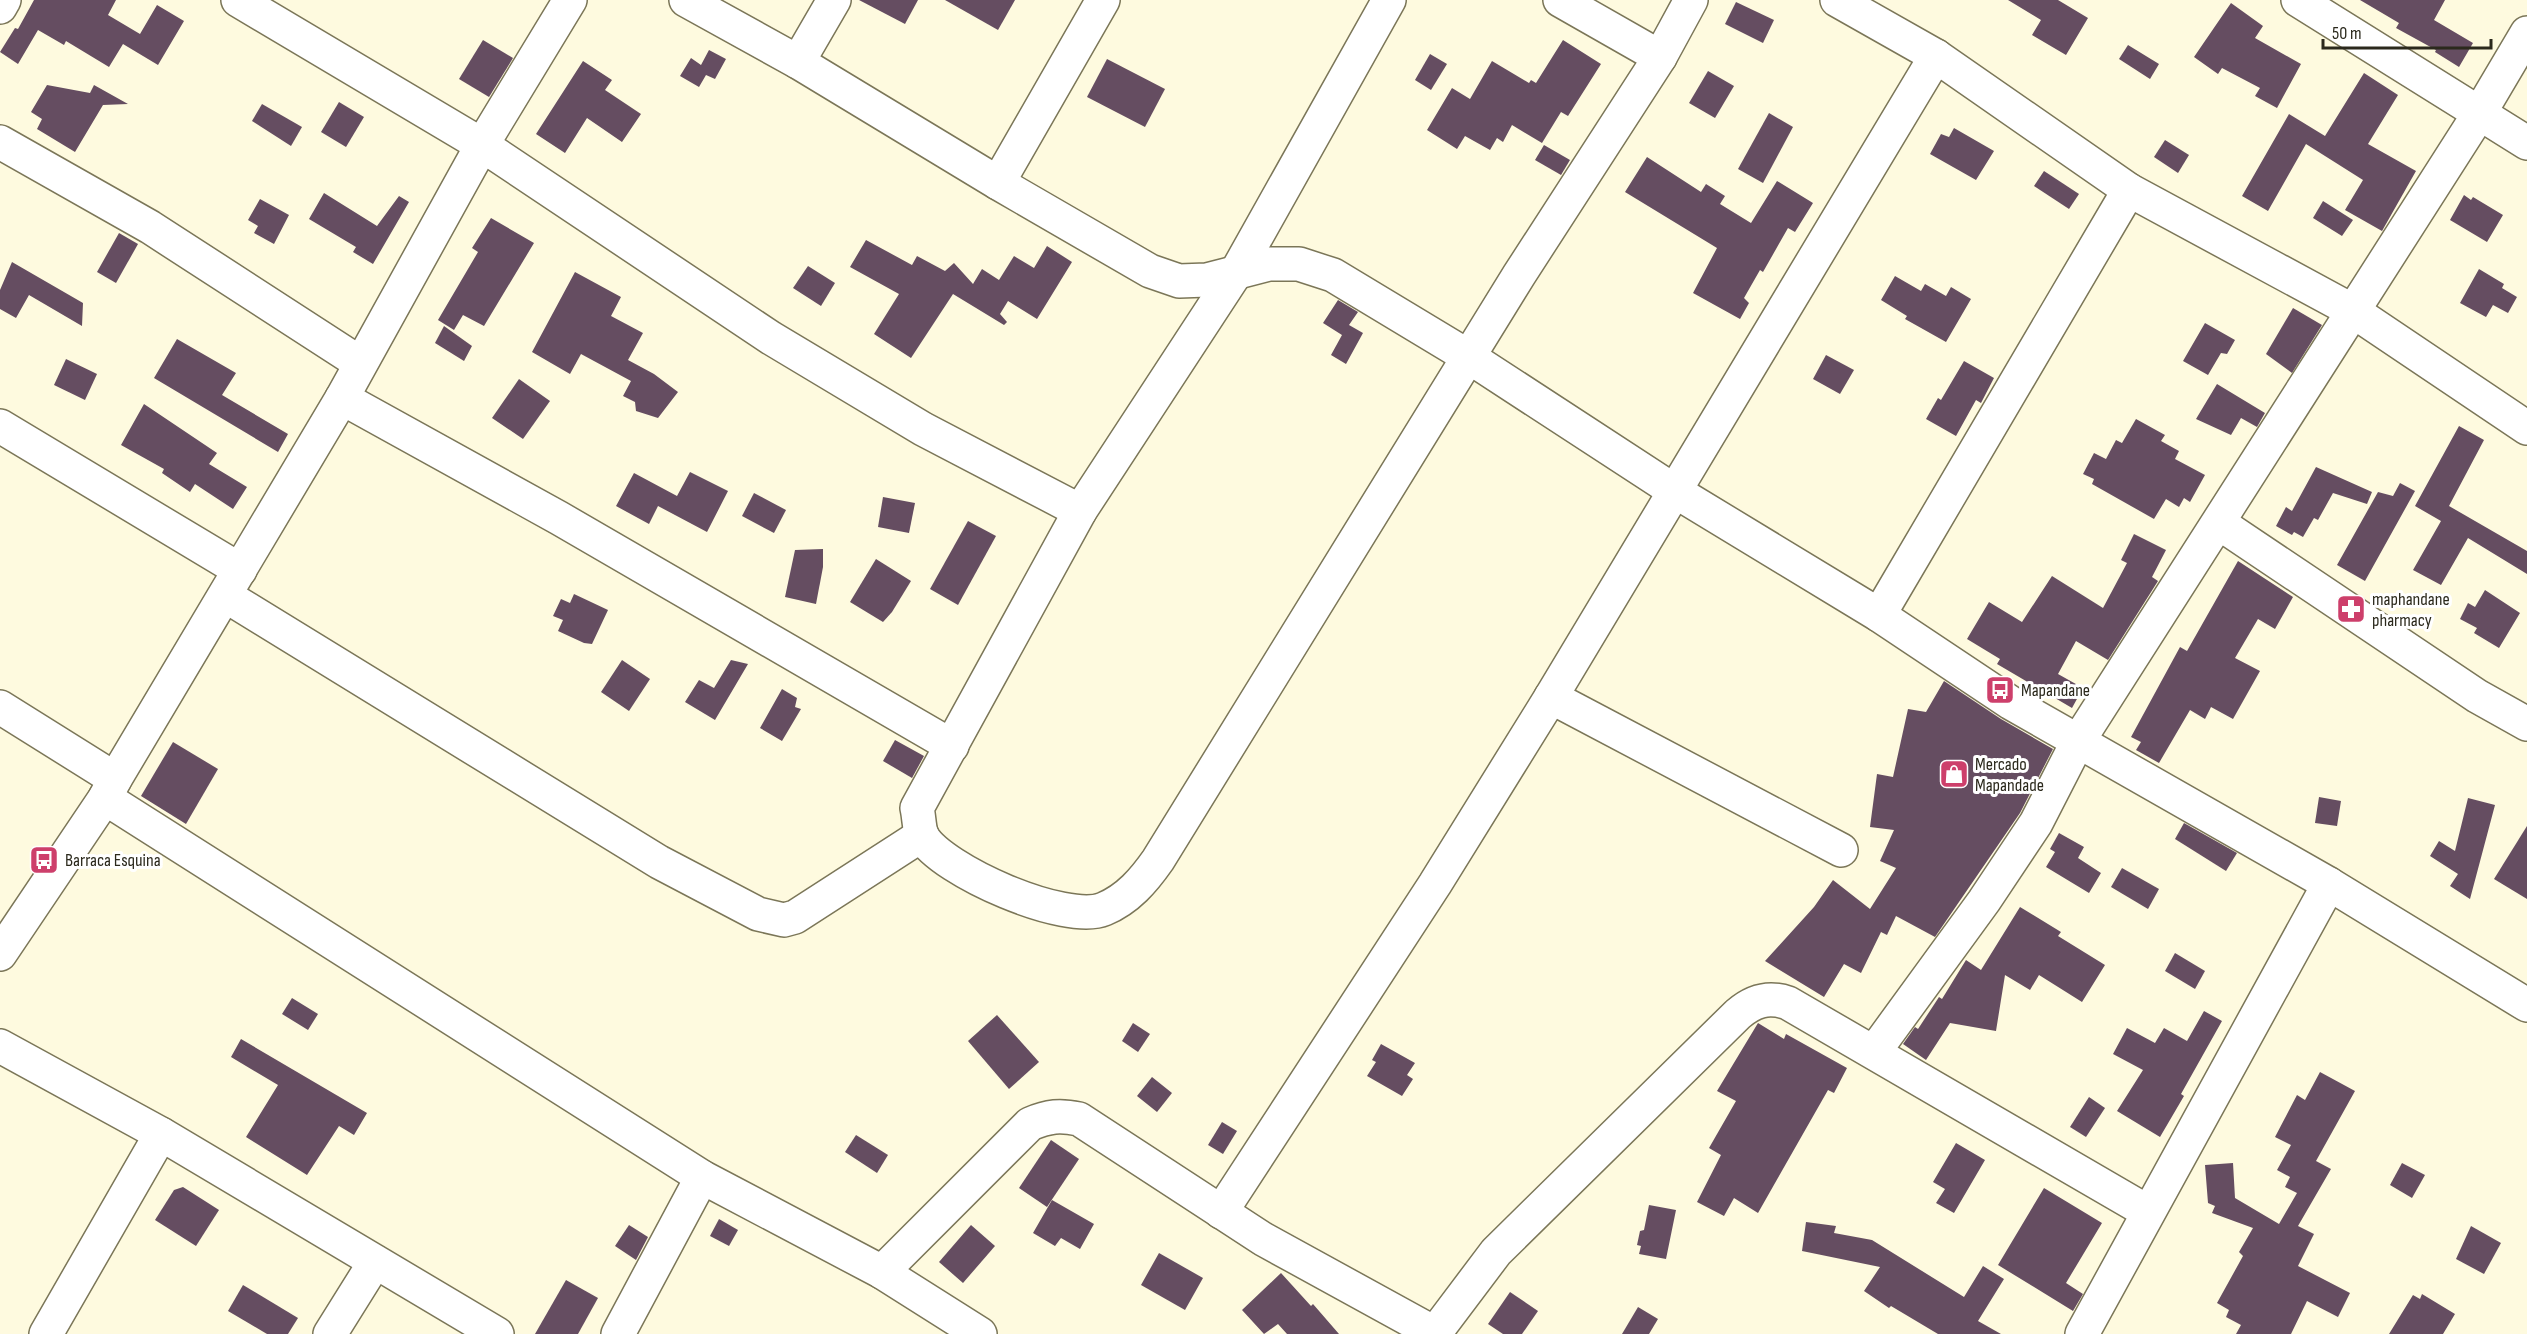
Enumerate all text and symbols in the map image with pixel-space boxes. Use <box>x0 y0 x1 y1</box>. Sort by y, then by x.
scale bar <box>2323 12 2491 50</box>
text: 50 m <box>2332 23 2362 44</box>
place label: maphandane pharmacy <box>2372 589 2450 631</box>
pharmacy icon: maphandane pharmacy <box>2335 593 2367 625</box>
bus stop icon: Mapandane <box>1984 674 2016 706</box>
place label: Mapandane <box>2021 680 2090 701</box>
place label: Mercado Mapandade <box>1975 754 2044 796</box>
shop icon: Mercado Mapandade <box>1938 758 1970 790</box>
bus stop icon: Barraca Esquina <box>28 844 60 876</box>
place label: Barraca Esquina <box>65 850 161 871</box>

